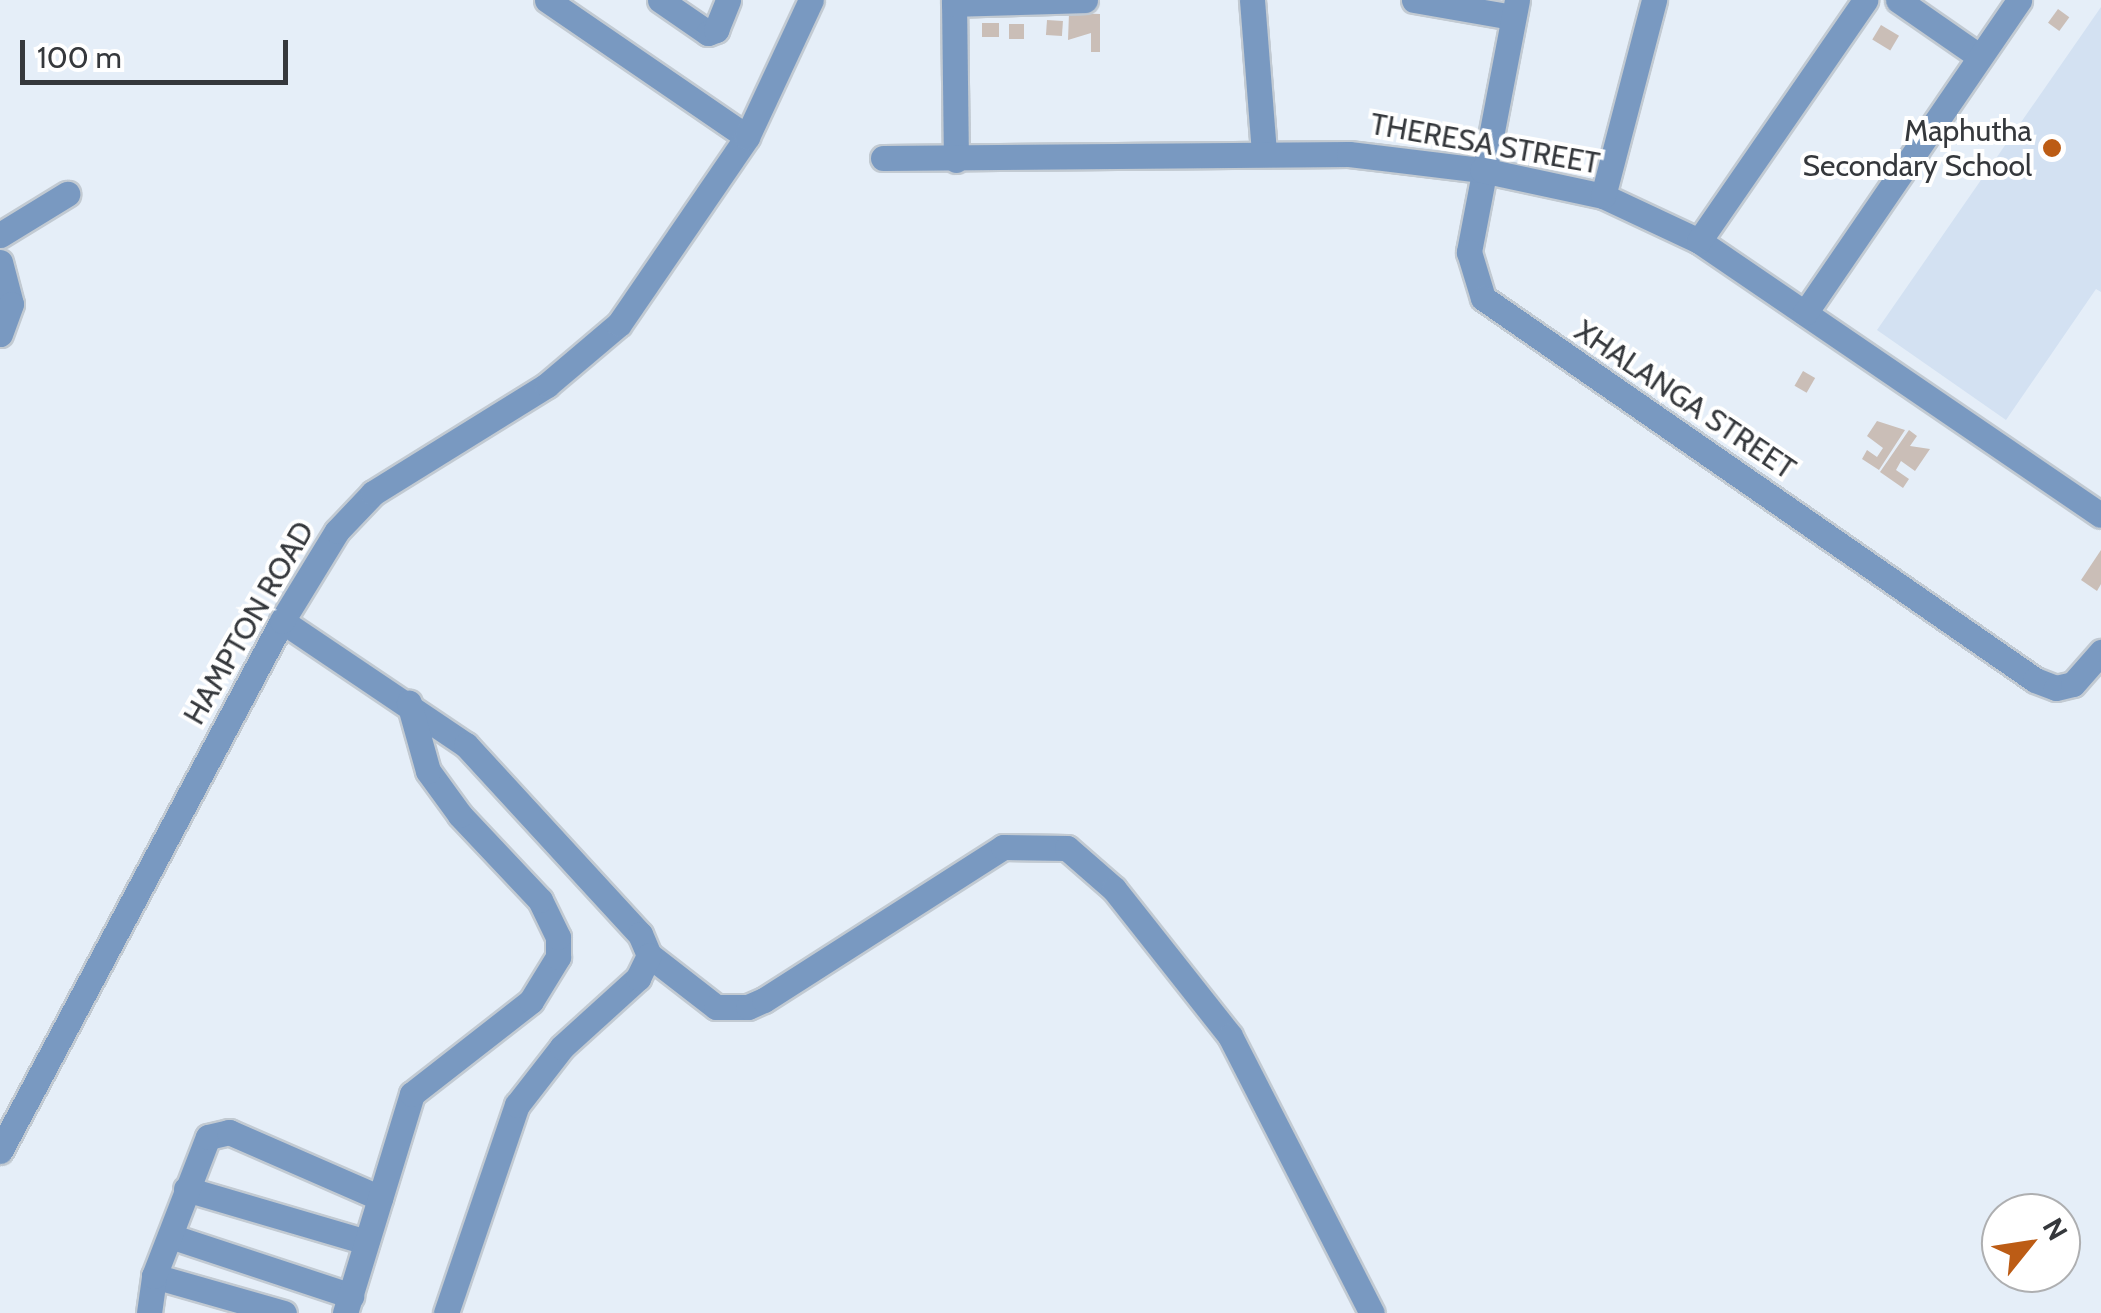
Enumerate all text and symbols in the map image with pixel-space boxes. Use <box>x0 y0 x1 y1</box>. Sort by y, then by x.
scale bar <box>25 20 292 82</box>
text: 100 m <box>37 39 122 76</box>
street label: THERESA STREET <box>1368 106 1602 182</box>
place label: Maphutha Secondary School <box>1803 113 2032 184</box>
marker: Maphutha Secondary School <box>2041 137 2063 159</box>
street label: XHALANGA STREET <box>1568 313 1802 487</box>
street label: HAMPTON ROAD <box>176 515 322 731</box>
north arrow <box>1981 1193 2081 1293</box>
text: N <box>2036 1212 2075 1246</box>

